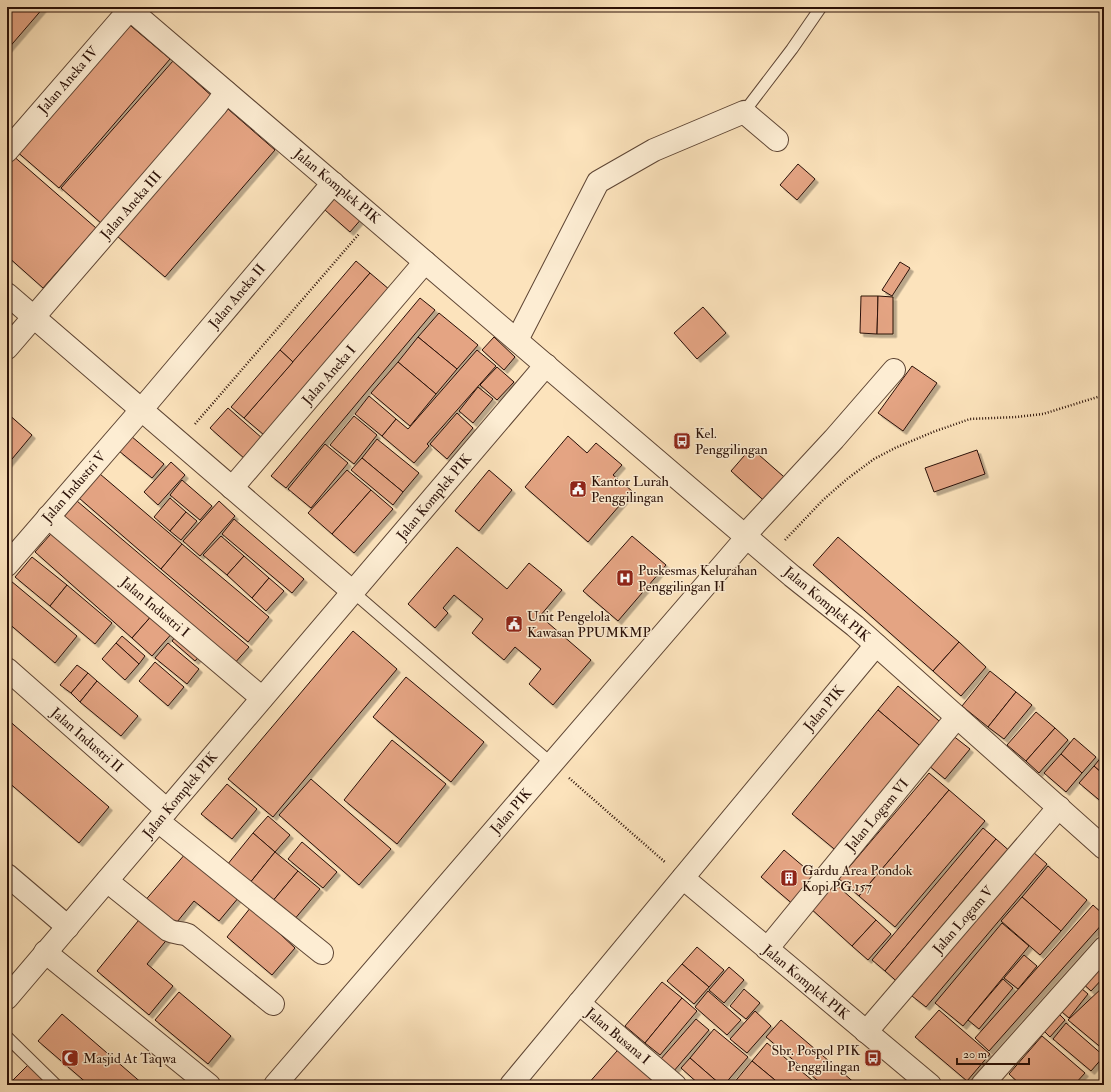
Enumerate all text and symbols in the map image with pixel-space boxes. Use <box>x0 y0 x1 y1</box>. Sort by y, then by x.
street label: Jalan Aneka IV <box>34 42 103 118</box>
street label: Jalan Komplek PIK <box>289 144 384 228</box>
street label: Jalan Aneka III <box>96 167 165 243</box>
street label: Jalan Aneka II <box>204 260 269 333</box>
street label: Jalan Aneka I <box>298 341 360 409</box>
place label: Kel. Penggilingan <box>695 425 768 458</box>
bus stop icon: Kel. Penggilingan <box>672 431 692 451</box>
street label: Jalan Industri V <box>38 447 110 527</box>
street label: Jalan Komplek PIK <box>392 450 476 545</box>
place label: Kantor Lurah Penggilingan <box>591 473 669 506</box>
public building icon: Kantor Lurah Penggilingan <box>568 479 588 499</box>
place label: Puskesmas Kelurahan Penggilingan II <box>638 562 757 595</box>
street label: Jalan Komplek PIK <box>779 562 874 646</box>
hospital icon: Puskesmas Kelurahan Penggilingan II <box>615 568 635 588</box>
street label: Jalan Industri I <box>116 573 193 641</box>
place label: Unit Pengelola Kawasan PPUMKMP <box>527 608 651 641</box>
public building icon: Unit Pengelola Kawasan PPUMKMP <box>504 614 524 634</box>
street label: Jalan PIK <box>799 682 848 735</box>
street label: Jalan Industri II <box>47 703 127 776</box>
street label: Jalan Komplek PIK <box>138 748 222 843</box>
street label: Jalan Logam VI <box>841 775 913 856</box>
street label: Jalan PIK <box>486 785 535 838</box>
place label: Gardu Area Pondok Kopi PG.157 <box>802 862 913 896</box>
building icon: Gardu Area Pondok Kopi PG.157 <box>779 868 799 888</box>
street label: Jalan Logam V <box>928 882 998 958</box>
street label: Jalan Komplek PIK <box>758 940 853 1024</box>
street label: Jalan Busana I <box>581 1003 654 1068</box>
scale bar <box>957 1040 1029 1066</box>
place label: Sbr. Pospol PIK Penggilingan <box>771 1042 860 1075</box>
text: 20 m <box>963 1047 988 1062</box>
mosque icon: Masjid At Taqwa <box>60 1048 80 1068</box>
bus stop icon: Sbr. Pospol PIK Penggilingan <box>863 1048 883 1068</box>
place label: Masjid At Taqwa <box>83 1050 177 1067</box>

